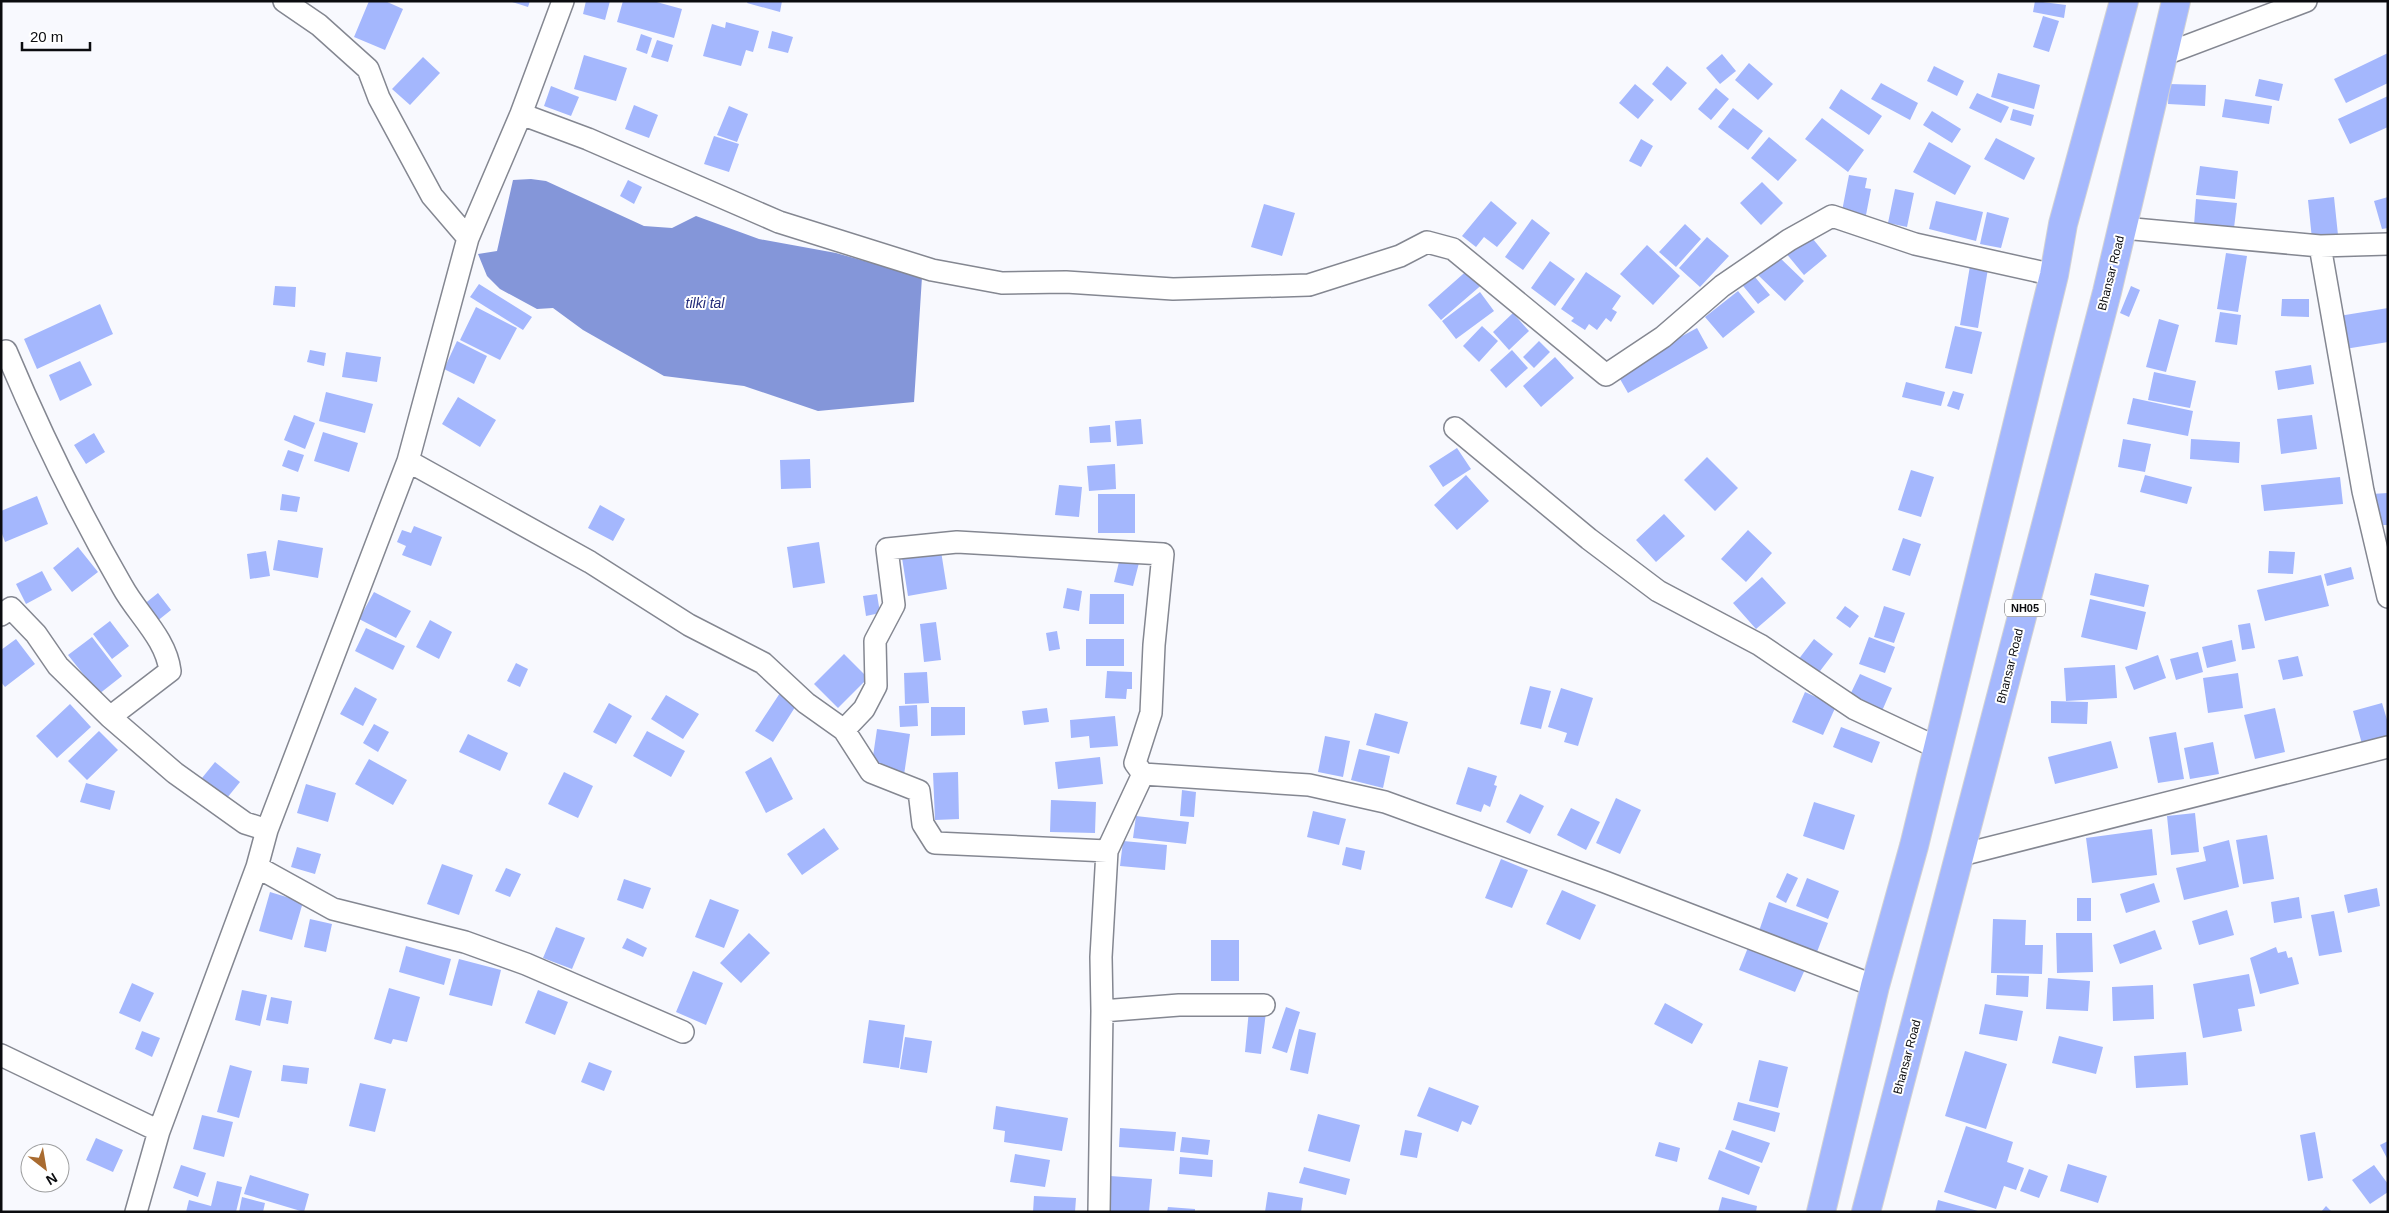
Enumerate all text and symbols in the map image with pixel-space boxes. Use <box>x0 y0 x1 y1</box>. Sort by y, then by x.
scale bar <box>22 20 90 52</box>
text: 20 m <box>30 28 63 45</box>
street label: Bhansar Road <box>2095 234 2127 312</box>
water label: tilki tal <box>686 295 725 311</box>
road number: NH05 <box>2005 600 2045 616</box>
street label: Bhansar Road <box>1994 627 2026 705</box>
street label: Bhansar Road <box>1890 1018 1924 1096</box>
north arrow <box>20 1143 70 1193</box>
text: N <box>43 1170 60 1189</box>

